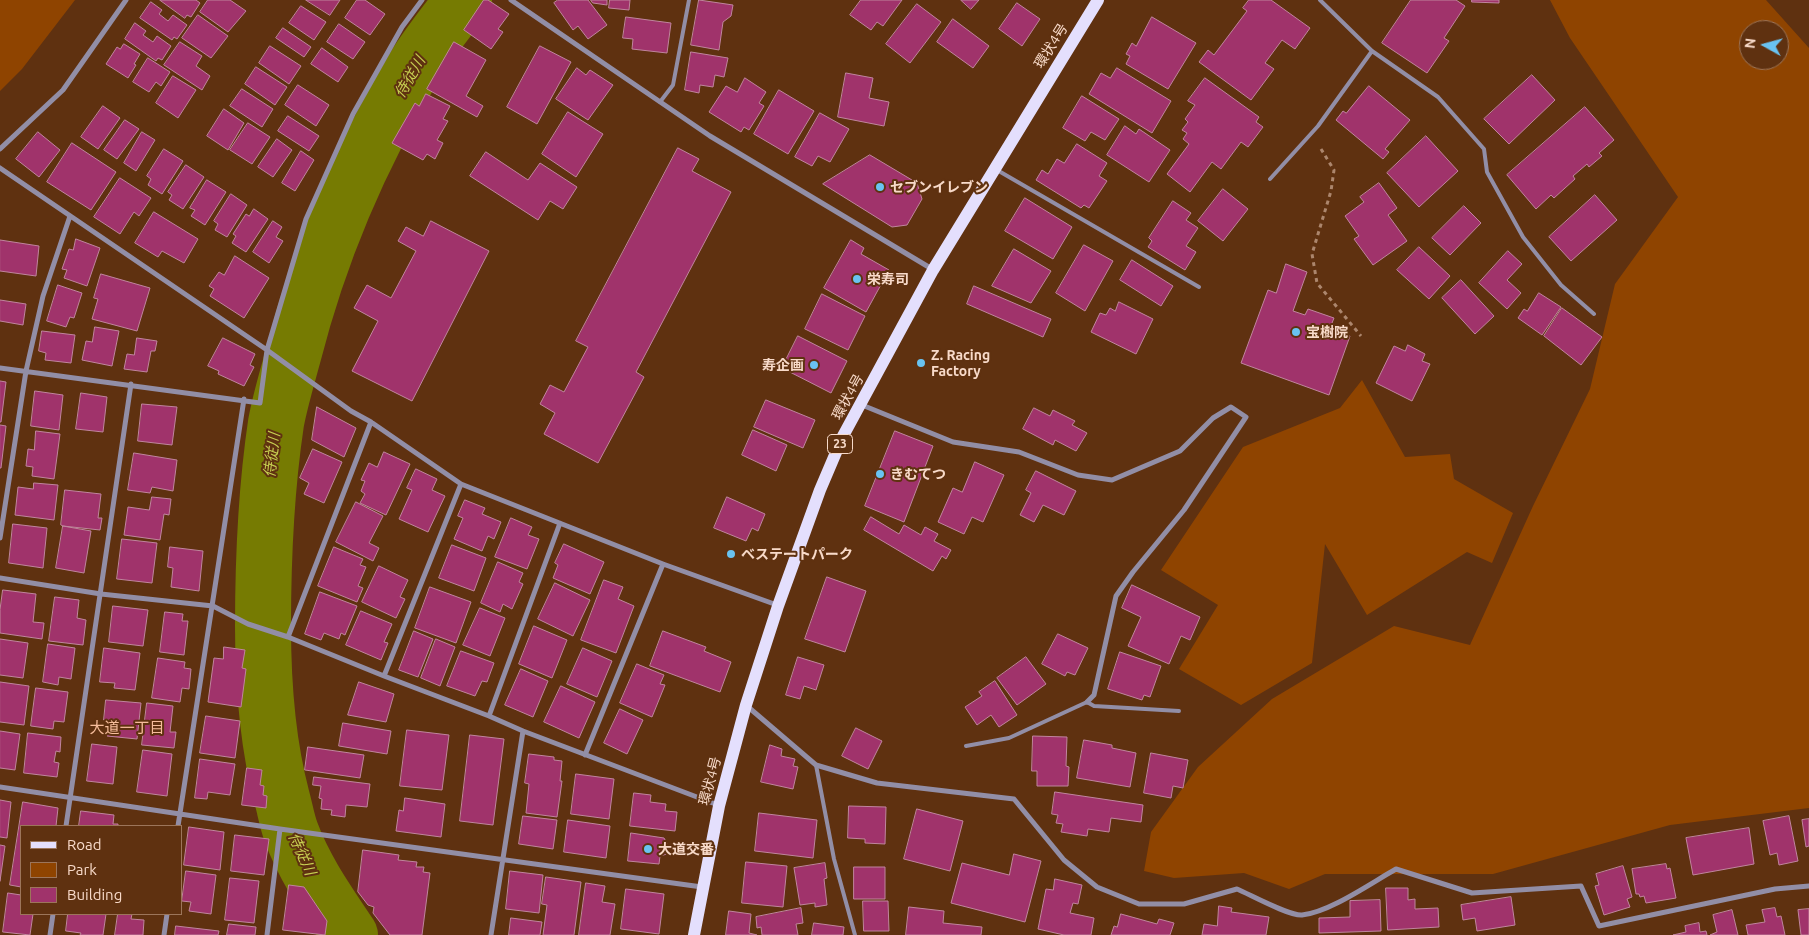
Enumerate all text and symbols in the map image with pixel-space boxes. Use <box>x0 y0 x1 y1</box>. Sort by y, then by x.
street label: 環状4号 <box>1031 20 1071 72</box>
north arrow <box>1739 20 1789 70</box>
text: N <box>1742 37 1759 49</box>
water label: 侍従川 <box>391 53 429 101</box>
place label: セブンイレブン <box>890 179 988 195</box>
marker: セブンイレブン <box>874 181 886 193</box>
place label: 栄寿司 <box>867 271 909 287</box>
marker: 栄寿司 <box>851 273 863 285</box>
place label: 宝樹院 <box>1306 324 1348 340</box>
marker: 宝樹院 <box>1290 326 1302 338</box>
place label: Z. Racing Factory <box>931 347 990 380</box>
place label: 寿企画 <box>762 357 804 373</box>
marker: Z. Racing Factory <box>915 357 927 369</box>
marker: 寿企画 <box>808 359 820 371</box>
street label: 環状4号 <box>829 371 867 423</box>
water label: 侍従川 <box>260 432 284 478</box>
road number: 23 <box>828 434 852 454</box>
place label: きむてつ <box>890 466 946 482</box>
marker: きむてつ <box>874 468 886 480</box>
place label: べステートパーク <box>741 546 853 562</box>
marker: べステートパーク <box>725 548 737 560</box>
district label: 大道一丁目 <box>90 719 164 737</box>
street label: 環状4号 <box>695 755 725 807</box>
legend <box>20 825 182 915</box>
water label: 侍従川 <box>285 830 319 878</box>
text: Road <box>67 836 102 853</box>
place label: 大道交番 <box>658 841 714 857</box>
marker: 大道交番 <box>642 843 654 855</box>
text: Park <box>67 861 97 878</box>
text: Building <box>67 886 122 903</box>

